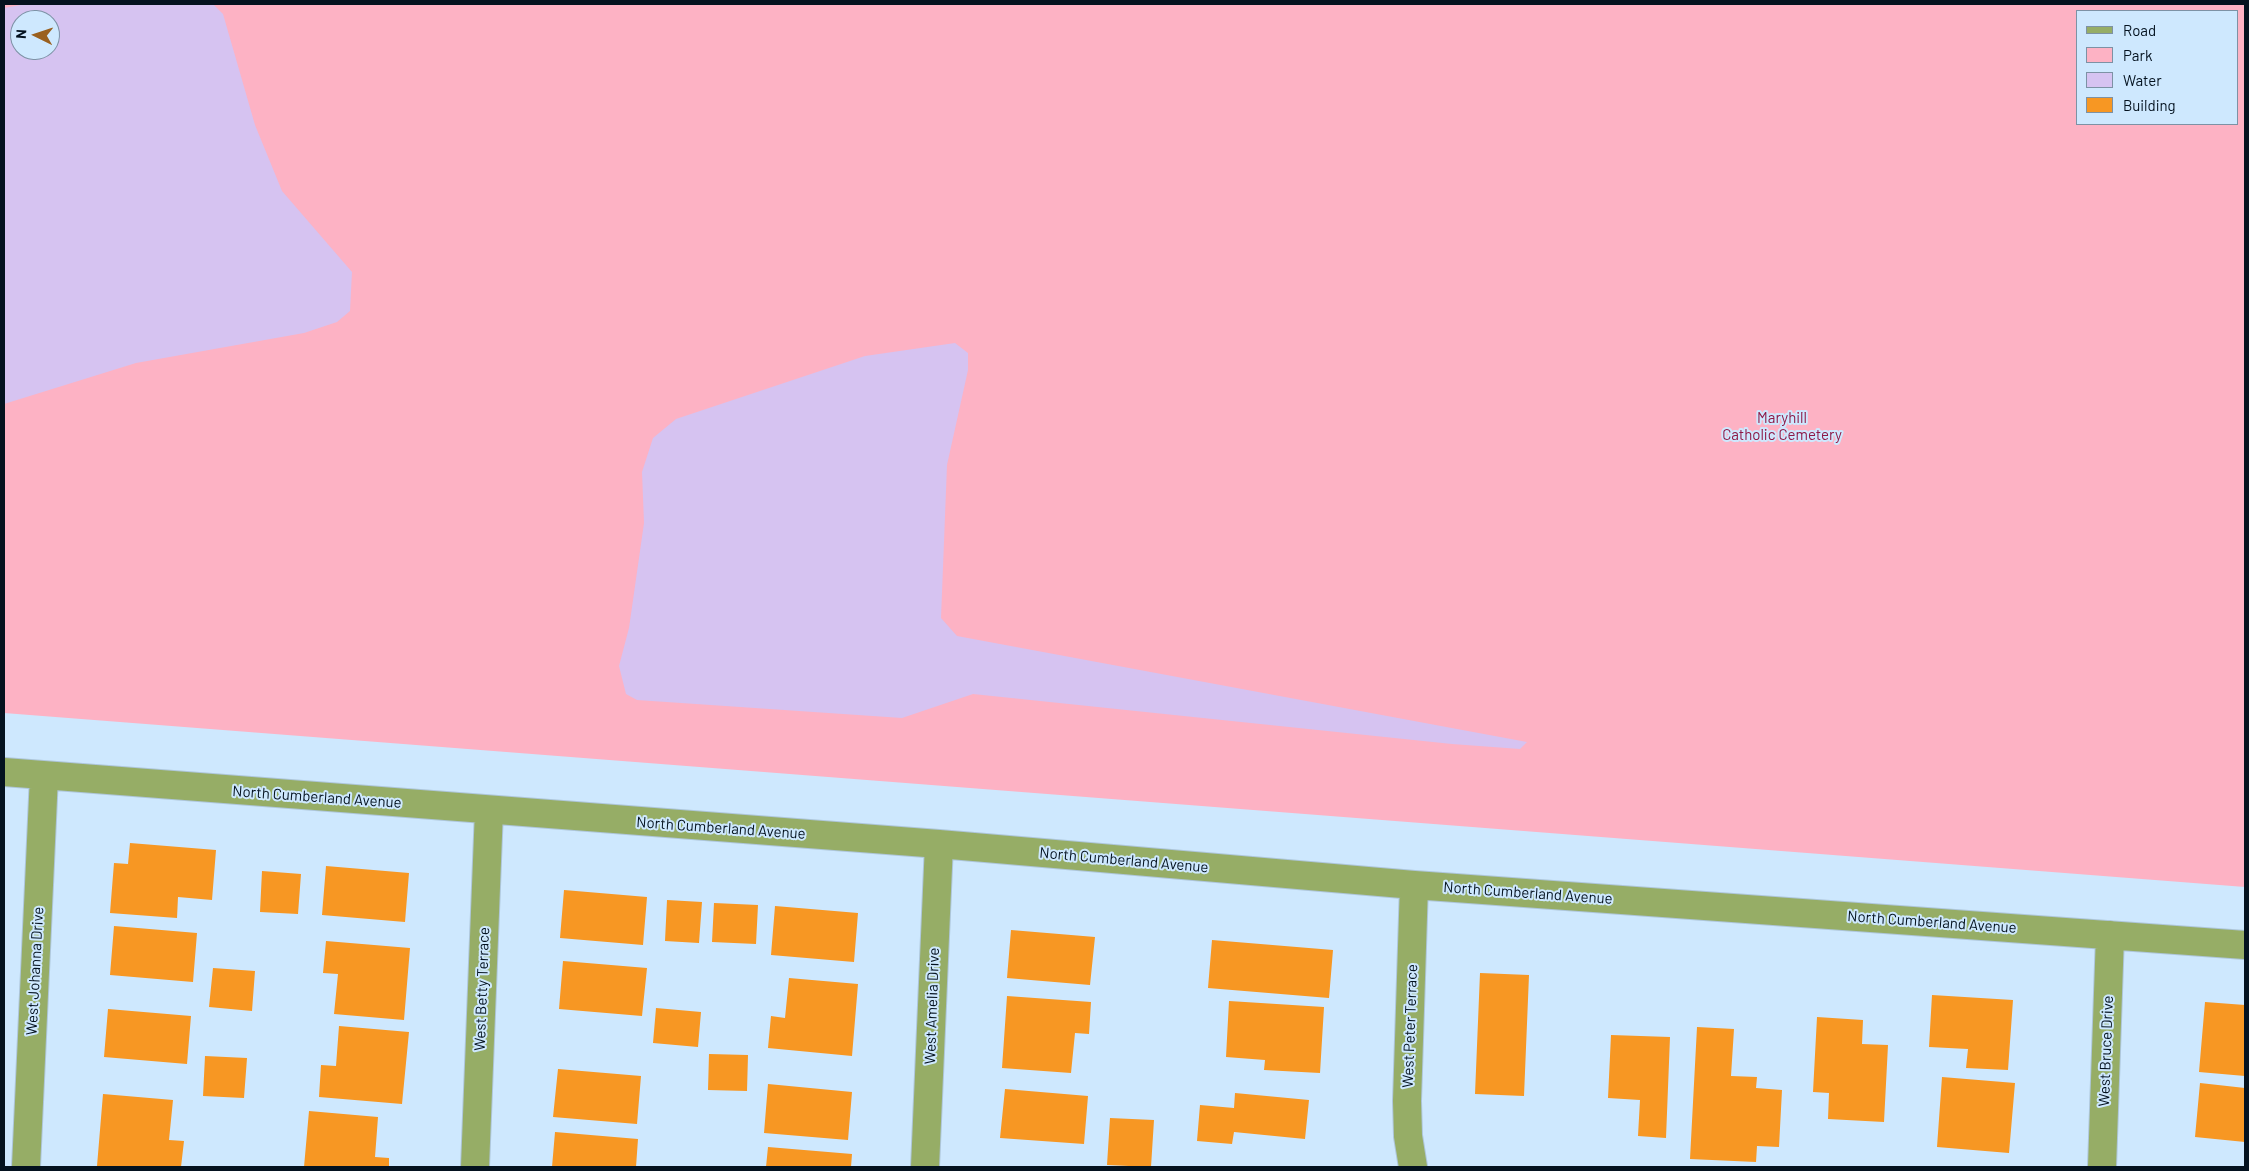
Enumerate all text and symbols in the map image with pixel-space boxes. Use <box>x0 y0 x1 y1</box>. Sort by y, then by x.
north arrow <box>10 10 60 60</box>
legend <box>2076 10 2239 125</box>
text: Road <box>2123 21 2156 39</box>
text: N <box>12 29 29 39</box>
text: Park <box>2123 46 2152 64</box>
text: Water <box>2123 71 2162 89</box>
text: Building <box>2123 96 2176 114</box>
park label: Maryhill Catholic Cemetery <box>1722 409 1842 444</box>
street label: North Cumberland Avenue <box>232 782 402 812</box>
street label: North Cumberland Avenue <box>636 813 806 843</box>
street label: North Cumberland Avenue <box>1039 844 1209 876</box>
street label: North Cumberland Avenue <box>1443 878 1613 908</box>
street label: West Johanna Drive <box>23 906 47 1036</box>
street label: North Cumberland Avenue <box>1847 907 2017 937</box>
street label: West Betty Terrace <box>471 927 493 1051</box>
street label: West Amelia Drive <box>921 947 943 1065</box>
street label: West Peter Terrace <box>1399 964 1421 1088</box>
street label: West Bruce Drive <box>2095 995 2117 1107</box>

